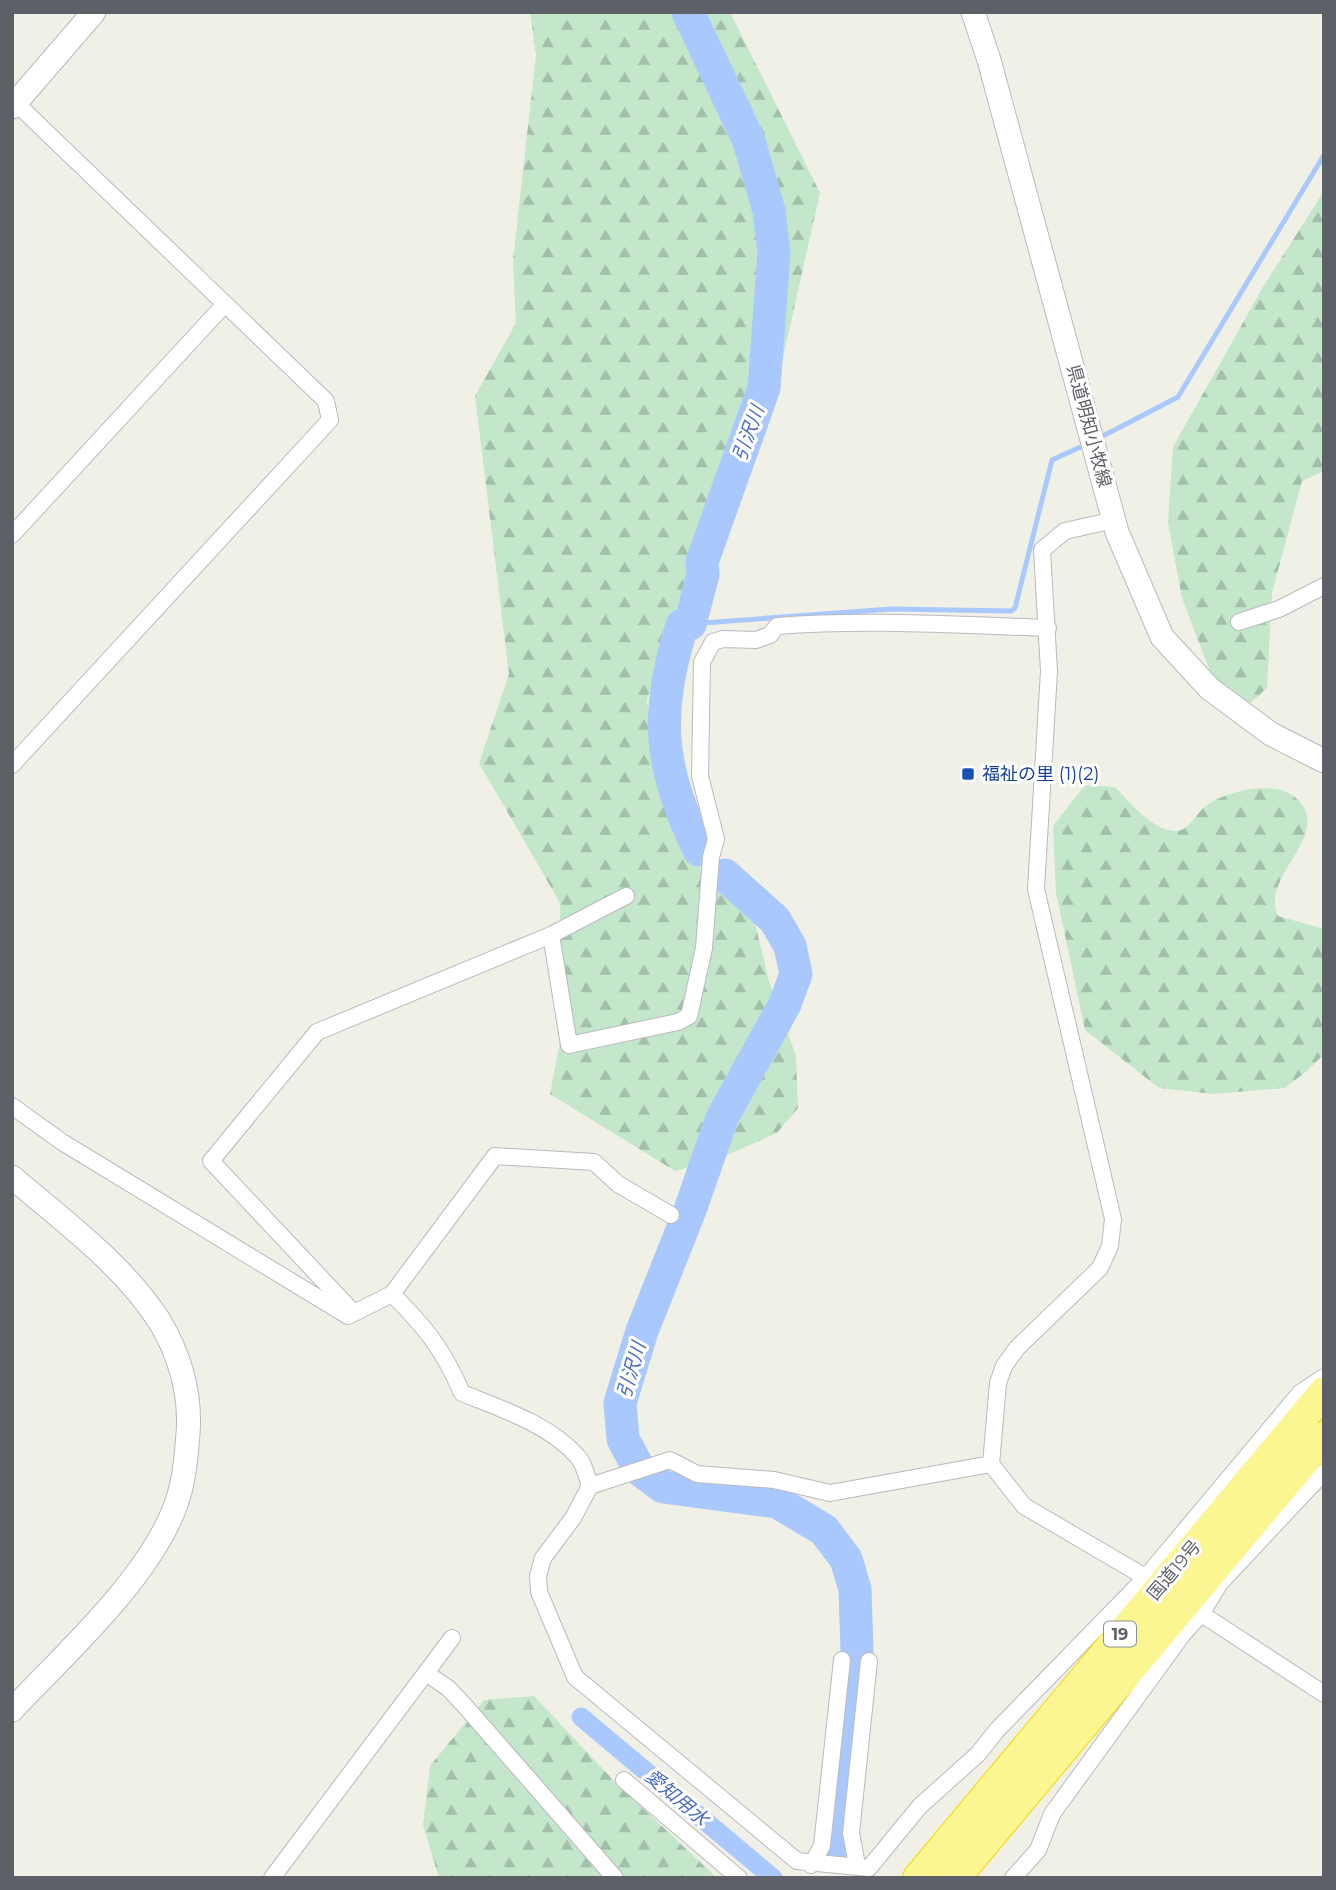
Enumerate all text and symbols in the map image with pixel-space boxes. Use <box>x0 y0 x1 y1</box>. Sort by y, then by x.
street label: 県道明知小牧線 <box>1062 362 1116 490</box>
water label: 引沢川 <box>728 401 770 464</box>
place label: 福祉の里 (1)(2) <box>982 763 1099 785</box>
marker: 福祉の里 (1)(2) <box>960 766 976 782</box>
water label: 引沢川 <box>613 1338 651 1401</box>
street label: 国道19号 <box>1143 1536 1205 1604</box>
road number: 19 <box>1104 1622 1136 1646</box>
water label: 愛知用水 <box>640 1764 715 1832</box>

